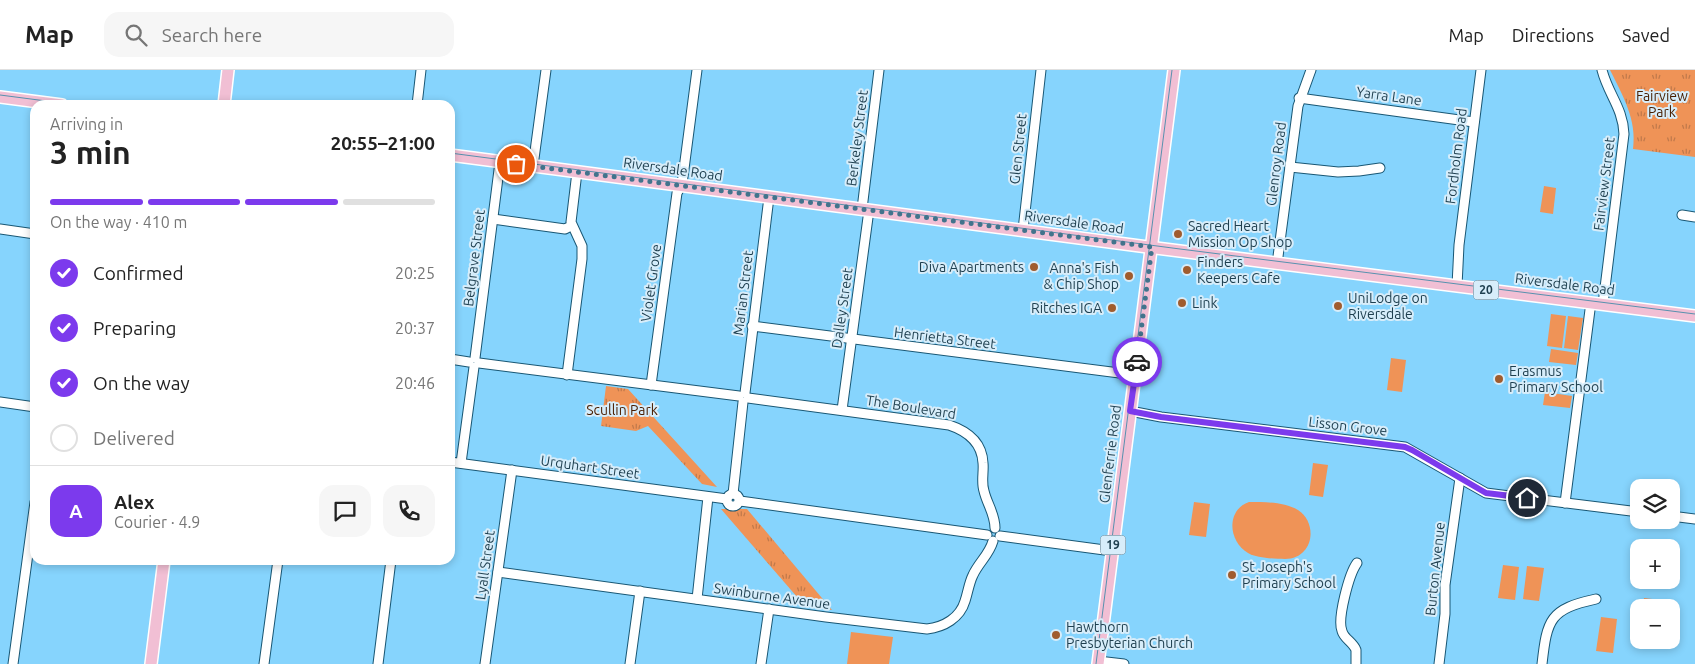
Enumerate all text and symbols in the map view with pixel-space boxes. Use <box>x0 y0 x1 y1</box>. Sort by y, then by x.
search box <box>104 12 454 57</box>
text: Map <box>25 21 74 48</box>
icon: search <box>122 21 150 49</box>
text: Search here <box>162 24 262 46</box>
text: Map <box>1448 25 1484 45</box>
text: Directions <box>1512 25 1594 45</box>
text: Saved <box>1622 25 1670 45</box>
street label: Yarra Lane <box>1355 83 1423 109</box>
street label: Berkeley Street <box>843 88 871 187</box>
park label: Fairview Park <box>1636 88 1688 120</box>
street label: Fordholm Road <box>1442 107 1470 205</box>
street label: Glen Street <box>1006 112 1030 185</box>
text: Arriving in <box>50 115 123 133</box>
street label: Glenroy Road <box>1263 121 1289 207</box>
text: 20:55–21:00 <box>330 132 435 154</box>
text: 3 min <box>50 134 131 170</box>
street label: Fairview Street <box>1590 136 1618 232</box>
pin <box>495 143 537 185</box>
icon: bag <box>502 150 530 178</box>
street label: Riversdale Road <box>622 154 724 184</box>
street label: Riversdale Road <box>1023 207 1125 237</box>
street label: Belgrave Street <box>460 208 488 307</box>
text: On the way · 410 m <box>50 213 187 231</box>
place label: Sacred Heart Mission Op Shop <box>1188 218 1292 250</box>
marker: Sacred Heart Mission Op Shop <box>1172 228 1184 240</box>
street label: Violet Grove <box>638 243 664 323</box>
street label: Marian Street <box>730 249 756 336</box>
place label: Finders Keepers Cafe <box>1197 254 1280 286</box>
icon: check <box>50 259 78 287</box>
place label: Diva Apartments <box>919 259 1024 275</box>
place label: Anna's Fish & Chip Shop <box>1044 260 1119 292</box>
marker: Diva Apartments <box>1028 261 1040 273</box>
text: Confirmed <box>93 262 184 284</box>
text: 20:25 <box>395 264 435 282</box>
marker: Finders Keepers Cafe <box>1181 264 1193 276</box>
street label: Dalley Street <box>828 266 856 349</box>
marker: Anna's Fish & Chip Shop <box>1123 270 1135 282</box>
street label: Riversdale Road <box>1514 270 1616 298</box>
road number: 20 <box>1474 280 1498 300</box>
place label: UniLodge on Riversdale <box>1348 290 1428 322</box>
place label: Link <box>1192 295 1218 311</box>
marker: Link <box>1176 297 1188 309</box>
place label: Ritches IGA <box>1031 300 1102 316</box>
marker: UniLodge on Riversdale <box>1332 300 1344 312</box>
marker: Ritches IGA <box>1106 302 1118 314</box>
icon: check <box>50 314 78 342</box>
text: Preparing <box>93 317 177 339</box>
text: 20:37 <box>395 319 435 337</box>
street label: Henrietta Street <box>893 324 997 352</box>
courier <box>1112 337 1162 387</box>
icon: car <box>1123 348 1151 376</box>
place label: Erasmus Primary School <box>1509 363 1603 395</box>
icon: check <box>50 369 78 397</box>
text: On the way <box>93 372 190 394</box>
marker: Erasmus Primary School <box>1493 373 1505 385</box>
text: 20:46 <box>395 374 435 392</box>
street label: The Boulevard <box>865 392 957 422</box>
park label: Scullin Park <box>586 402 658 418</box>
street label: Glenferrie Road <box>1096 404 1124 504</box>
street label: Lisson Grove <box>1308 413 1388 439</box>
text: Delivered <box>93 427 175 449</box>
street label: Urquhart Street <box>540 452 641 482</box>
pin <box>1506 477 1548 519</box>
map controls <box>1630 479 1680 649</box>
button: layers <box>1630 479 1680 529</box>
icon: home <box>1513 484 1541 512</box>
button: chat <box>319 485 371 537</box>
button: phone <box>383 485 435 537</box>
text: Alex <box>114 491 154 513</box>
text: A <box>69 500 83 522</box>
text: Courier · 4.9 <box>114 513 200 531</box>
street label: Burton Avenue <box>1422 521 1448 617</box>
street label: Lyall Street <box>472 528 498 601</box>
road number: 19 <box>1100 536 1126 554</box>
button: + <box>1630 539 1680 589</box>
place label: St Joseph's Primary School <box>1242 559 1336 591</box>
marker: St Joseph's Primary School <box>1226 569 1238 581</box>
street label: Swinburne Avenue <box>713 580 831 612</box>
button: − <box>1630 599 1680 649</box>
place label: Hawthorn Presbyterian Church <box>1066 619 1193 651</box>
marker: Hawthorn Presbyterian Church <box>1050 629 1062 641</box>

